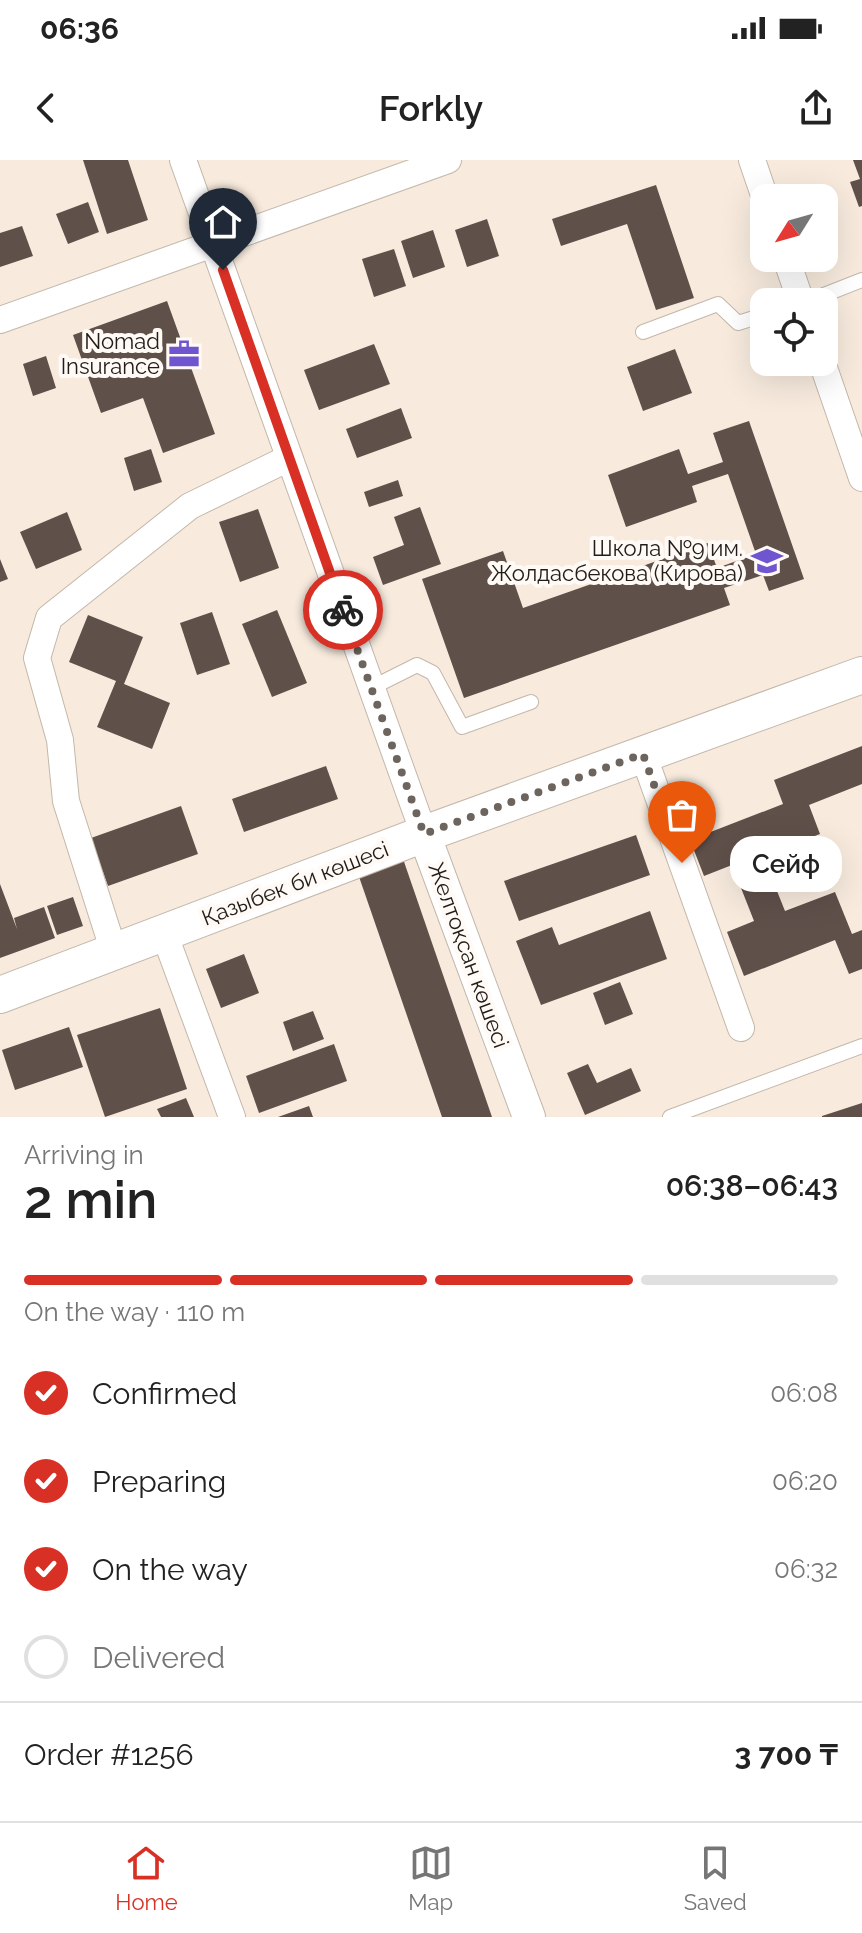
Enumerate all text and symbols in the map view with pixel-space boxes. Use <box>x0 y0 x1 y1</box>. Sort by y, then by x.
text: 06:36 <box>40 11 119 46</box>
icon: back <box>24 86 68 130</box>
icon: share <box>794 86 838 130</box>
text: Forkly <box>379 87 483 129</box>
north arrow <box>750 184 838 272</box>
map controls <box>750 184 838 376</box>
pin <box>189 188 257 270</box>
icon: home <box>201 200 245 244</box>
button: locate <box>750 288 838 376</box>
place label: Nomad Insurance <box>61 328 160 379</box>
office icon: Nomad Insurance <box>167 337 201 371</box>
place label: Школа №9 им. Жолдасбекова (Кирова) <box>491 535 743 586</box>
school or university icon: Школа №9 им. Жолдасбекова (Кирова) <box>750 544 784 578</box>
courier <box>303 570 383 650</box>
icon: bike <box>321 588 365 632</box>
pin <box>648 781 716 863</box>
icon: bag <box>660 793 704 837</box>
street label: Қазыбек би көшесі <box>198 835 392 931</box>
callout: Сейф <box>730 835 842 891</box>
text: Сейф <box>752 849 820 879</box>
street label: Желтоқсан көшесі <box>423 859 515 1051</box>
text: Arriving in <box>24 1140 144 1170</box>
text: 06:38–06:43 <box>666 1168 838 1203</box>
text: 2 min <box>24 1169 157 1230</box>
text: On the way · 110 m <box>24 1297 245 1327</box>
icon: check <box>24 1371 68 1415</box>
text: Confirmed <box>92 1376 237 1411</box>
text: 06:08 <box>770 1378 838 1408</box>
icon: check <box>24 1459 68 1503</box>
text: Preparing <box>92 1464 226 1499</box>
text: 06:20 <box>772 1466 838 1496</box>
icon: check <box>24 1547 68 1591</box>
text: On the way <box>92 1552 248 1587</box>
text: 06:32 <box>774 1554 838 1584</box>
text: Delivered <box>92 1640 225 1675</box>
text: Order #1256 <box>24 1737 194 1772</box>
text: 3 700 ₸ <box>735 1737 838 1772</box>
tab: Home <box>115 1841 178 1915</box>
tab: Map <box>408 1841 453 1915</box>
tab: Saved <box>684 1841 747 1915</box>

